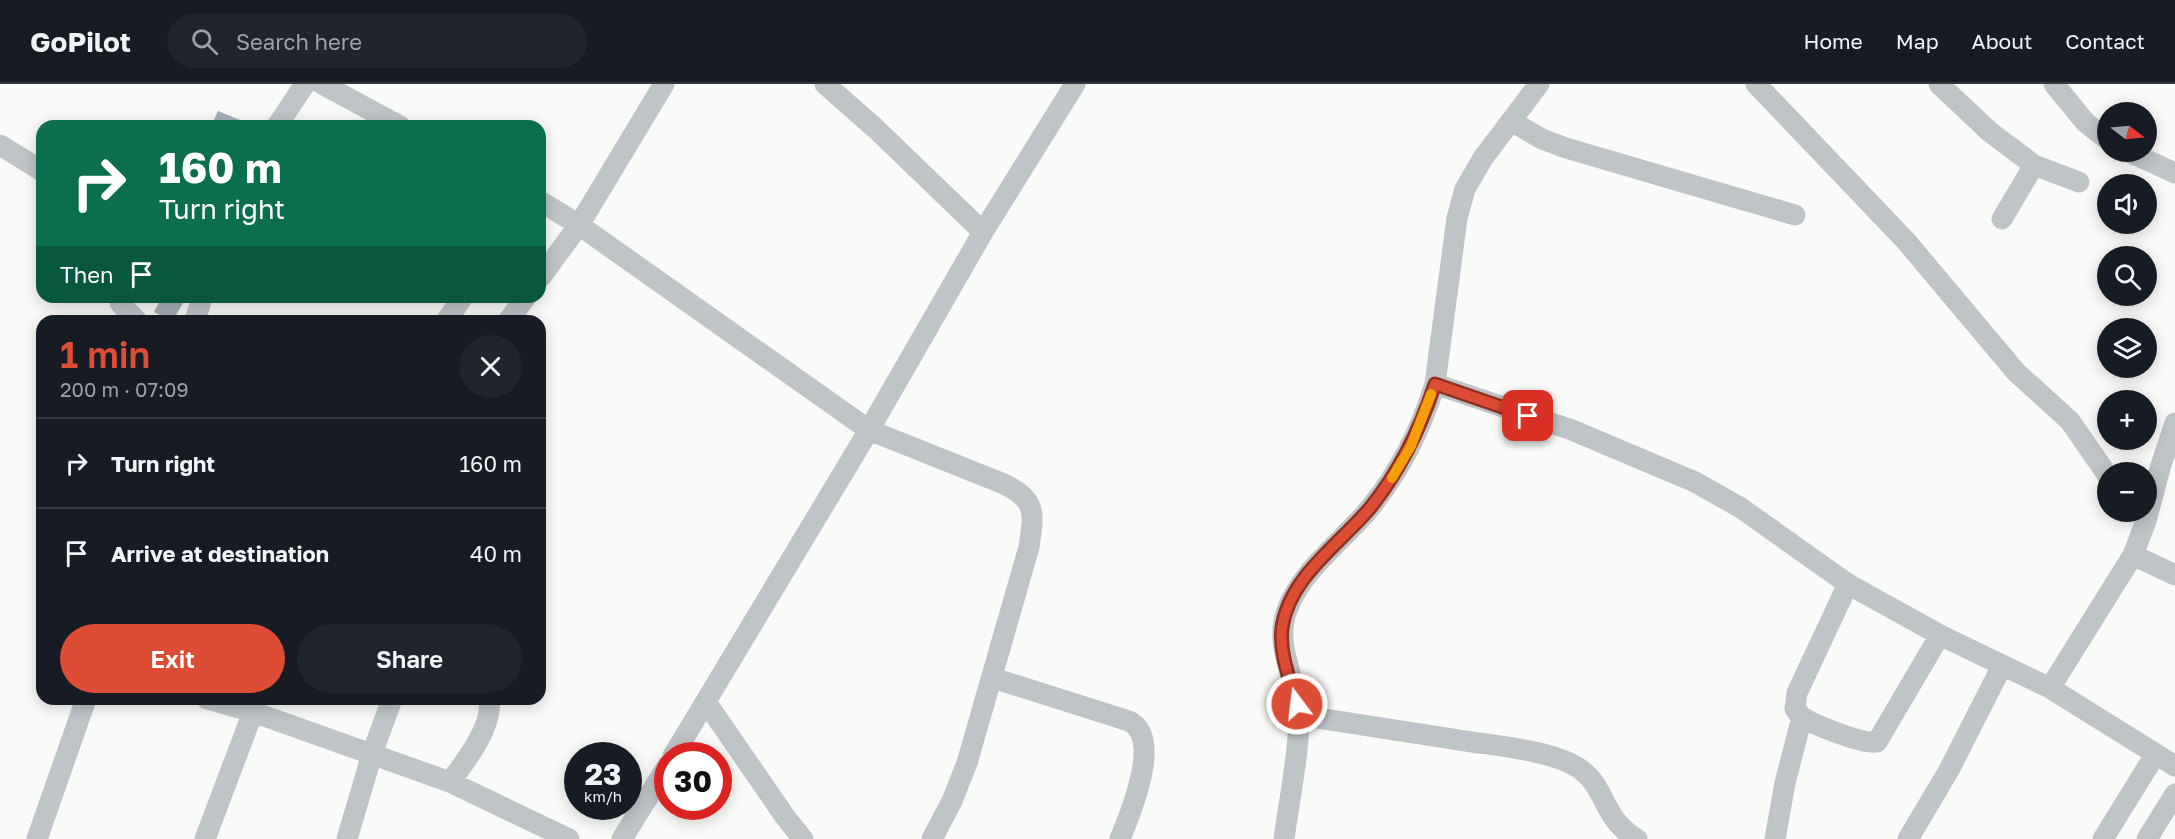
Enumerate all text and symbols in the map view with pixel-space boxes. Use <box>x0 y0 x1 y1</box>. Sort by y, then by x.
search box <box>167 14 587 68</box>
text: GoPilot <box>30 25 131 58</box>
icon: search <box>188 25 221 58</box>
text: Search here <box>236 28 362 55</box>
text: Home <box>1803 28 1863 54</box>
text: Map <box>1896 28 1939 54</box>
text: About <box>1972 28 2032 54</box>
text: Contact <box>2065 28 2145 54</box>
north arrow <box>2097 102 2157 162</box>
map controls <box>2097 102 2157 522</box>
text: 160 m <box>159 142 282 192</box>
icon: right <box>60 144 138 222</box>
button: sound <box>2097 174 2157 234</box>
text: Turn right <box>159 193 285 225</box>
button: search <box>2097 246 2157 306</box>
icon: arrive <box>125 258 158 291</box>
text: Then <box>60 261 113 288</box>
button: layers <box>2097 318 2157 378</box>
text: 1 min <box>60 333 150 376</box>
button: close <box>459 335 522 398</box>
text: 200 m · 07:09 <box>60 377 189 401</box>
pin <box>1502 390 1553 441</box>
button: + <box>2097 390 2157 450</box>
icon: arrive <box>1511 399 1544 432</box>
icon: right <box>60 447 93 480</box>
text: Turn right <box>111 450 215 477</box>
text: 160 m <box>459 450 522 477</box>
button: − <box>2097 462 2157 522</box>
icon: arrive <box>60 537 93 570</box>
text: Arrive at destination <box>111 540 329 567</box>
text: 40 m <box>470 540 522 567</box>
button: Exit <box>60 624 285 693</box>
button: Share <box>297 624 522 693</box>
position arrow <box>1265 672 1329 736</box>
speed limit sign: 30 <box>654 742 732 820</box>
text: 23 <box>585 756 621 792</box>
text: km/h <box>584 787 622 805</box>

